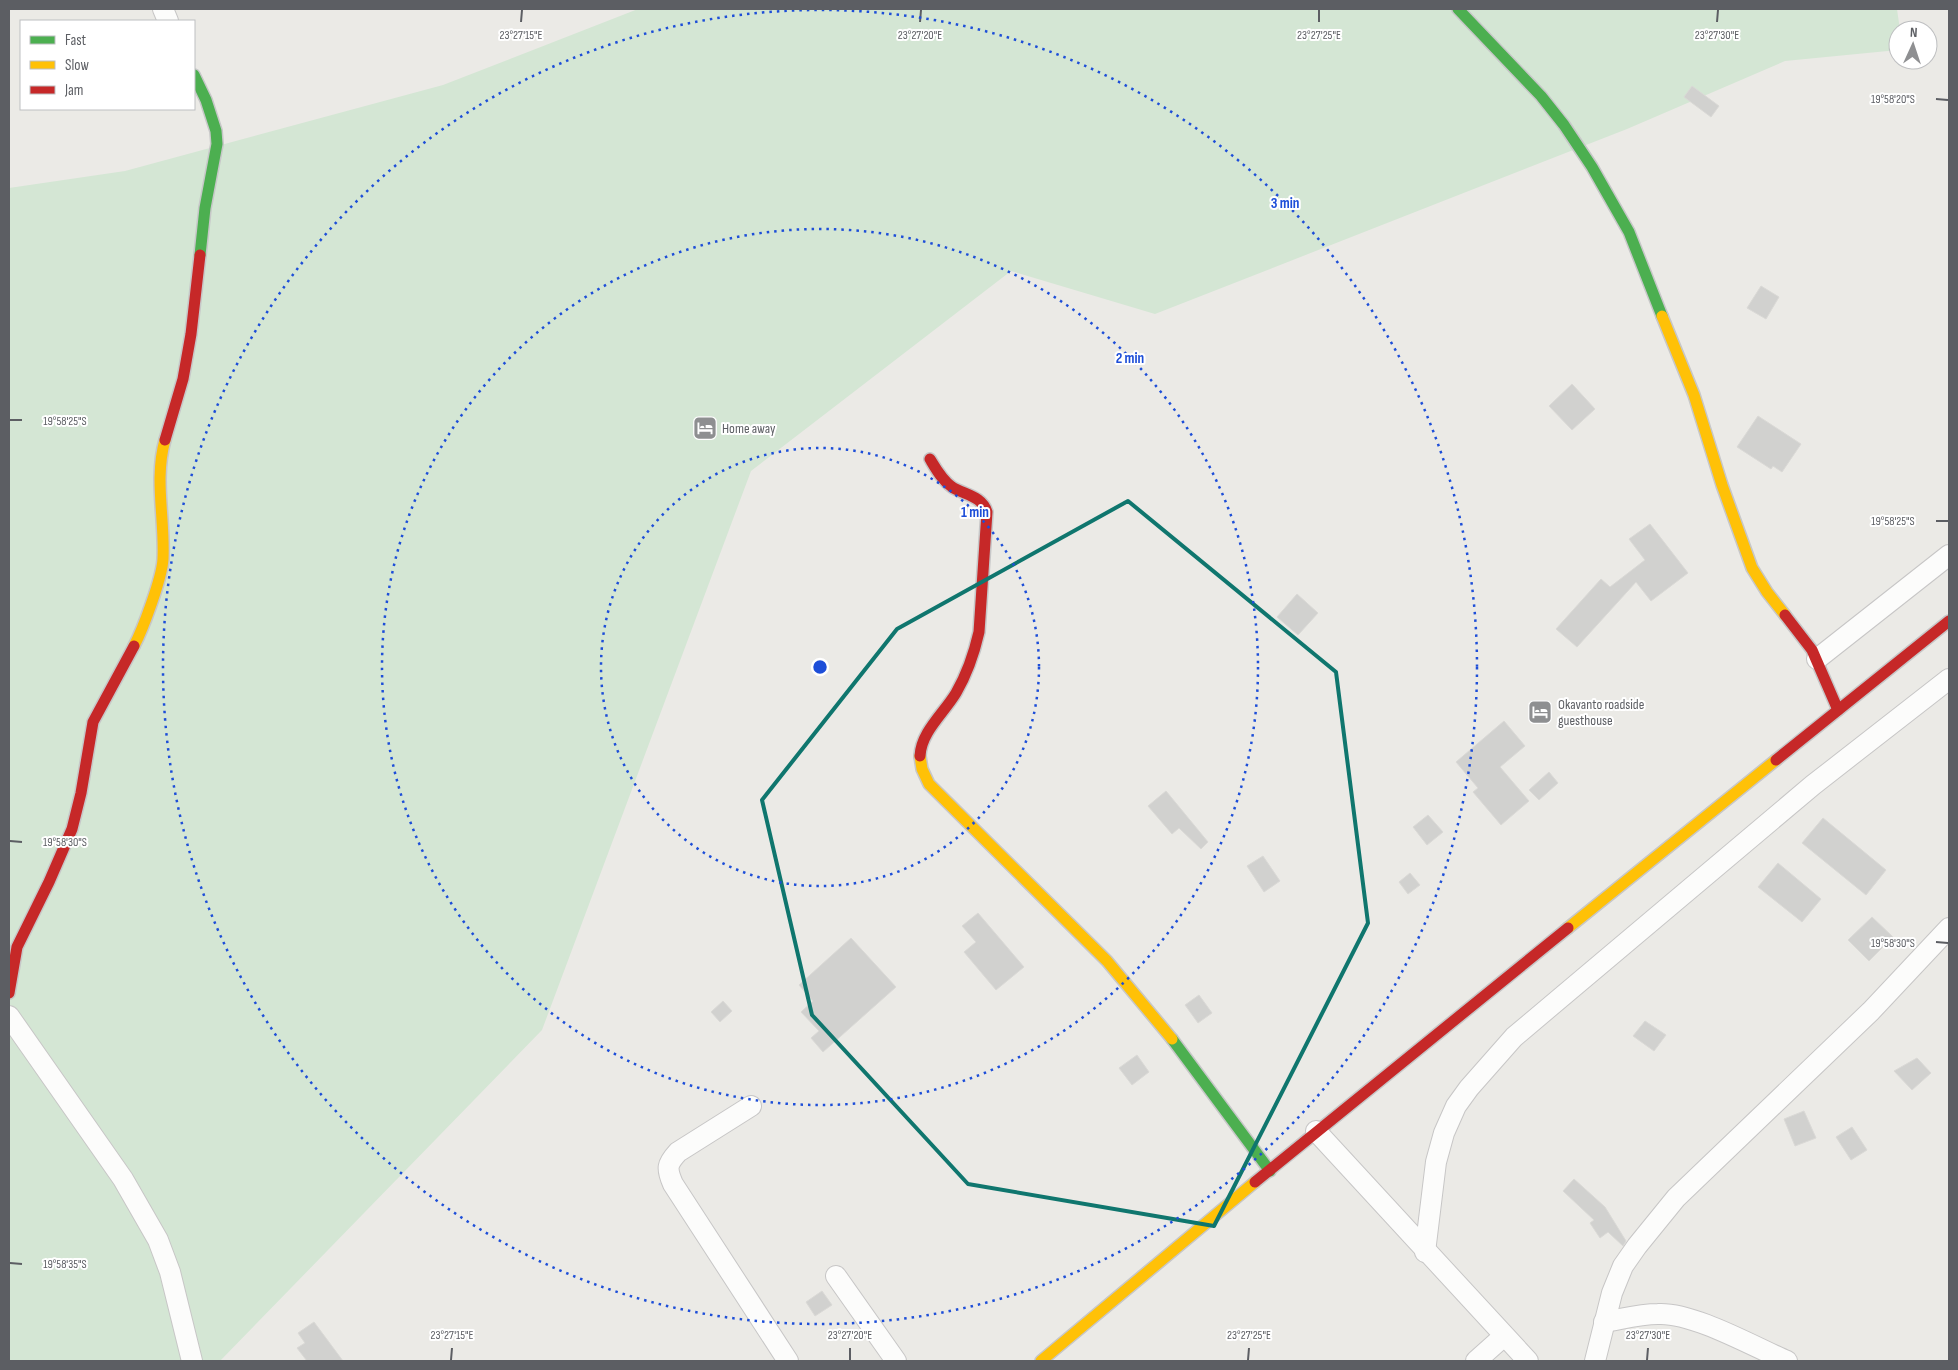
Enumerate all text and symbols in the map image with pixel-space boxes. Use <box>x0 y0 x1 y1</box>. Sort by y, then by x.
legend <box>20 20 195 110</box>
north arrow <box>1888 20 1938 70</box>
text: N <box>1909 24 1918 41</box>
text: 23°27'15"E <box>499 28 543 43</box>
text: 23°27'20"E <box>898 28 942 43</box>
text: 23°27'25"E <box>1297 28 1341 43</box>
text: 23°27'30"E <box>1695 28 1739 43</box>
text: Fast <box>65 31 87 50</box>
text: Slow <box>65 56 89 75</box>
text: Jam <box>64 81 83 100</box>
text: 19°58'20"S <box>1871 92 1915 107</box>
text: 3 min <box>1271 194 1299 213</box>
text: 2 min <box>1116 349 1144 368</box>
text: 19°58'25"S <box>43 414 87 429</box>
hotel icon: Home away <box>692 415 718 441</box>
place label: Home away <box>722 420 776 437</box>
text: 1 min <box>961 503 989 522</box>
text: 19°58'25"S <box>1871 514 1915 529</box>
centre of rings <box>811 658 829 676</box>
place label: Okavanto roadside guesthouse <box>1558 696 1644 729</box>
hotel icon: Okavanto roadside guesthouse <box>1527 699 1553 725</box>
text: 19°58'30"S <box>43 835 87 850</box>
text: 19°58'30"S <box>1871 936 1915 951</box>
text: 19°58'35"S <box>43 1257 87 1272</box>
text: 23°27'15"E <box>430 1328 474 1343</box>
text: 23°27'20"E <box>828 1328 872 1343</box>
text: 23°27'25"E <box>1227 1328 1271 1343</box>
text: 23°27'30"E <box>1626 1328 1670 1343</box>

